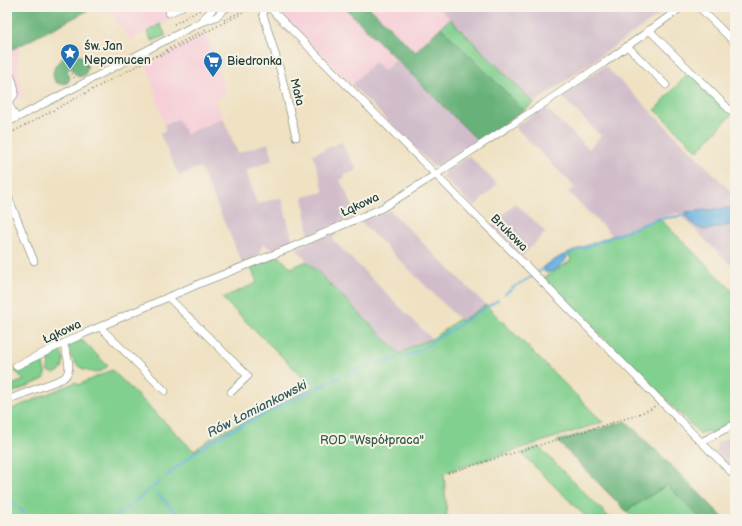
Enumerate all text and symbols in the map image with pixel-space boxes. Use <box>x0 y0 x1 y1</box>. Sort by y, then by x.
place label: św. Jan Nepomucen <box>84 39 151 68</box>
place icon: św. Jan Nepomucen <box>59 42 81 70</box>
supermarket icon: Biedronka <box>202 50 224 78</box>
place label: Biedronka <box>227 54 282 69</box>
street label: Mała <box>286 77 308 107</box>
street label: Łąkowa <box>338 190 382 220</box>
street label: Brukowa <box>487 211 531 255</box>
street label: Łąkowa <box>40 317 84 347</box>
water label: Rów Łomiankowski <box>204 376 311 441</box>
park label: ROD "Współpraca" <box>320 433 424 448</box>

